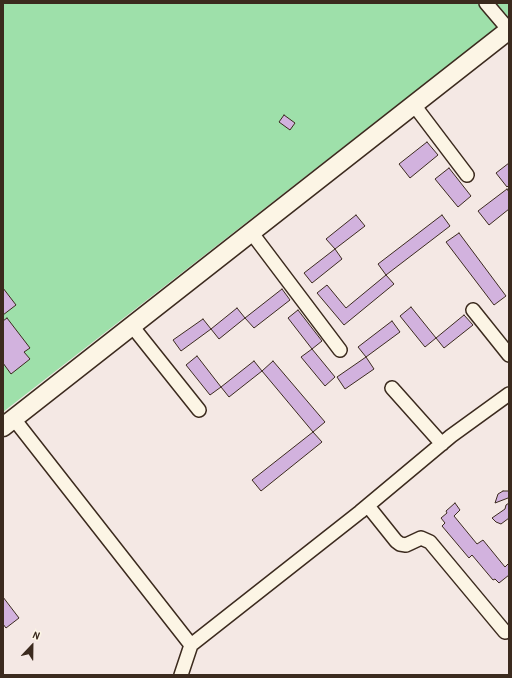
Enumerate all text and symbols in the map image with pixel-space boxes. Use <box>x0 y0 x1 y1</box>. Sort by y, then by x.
north arrow <box>12 626 52 666</box>
text: N <box>31 627 42 642</box>

